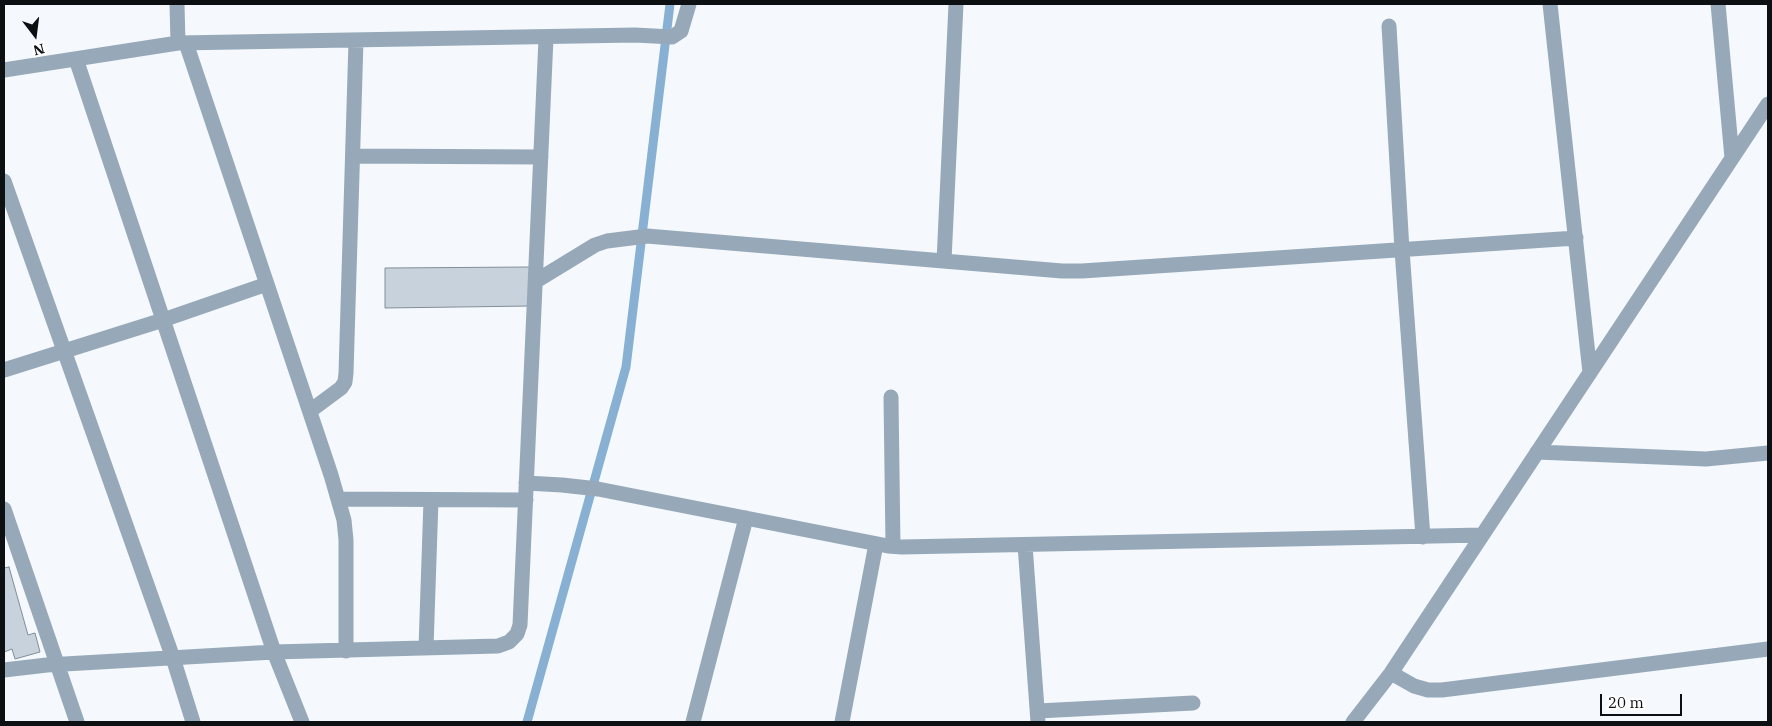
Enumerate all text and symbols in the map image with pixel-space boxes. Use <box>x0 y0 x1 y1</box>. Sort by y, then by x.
north arrow <box>10 10 60 60</box>
text: N <box>31 39 47 60</box>
scale bar <box>1602 684 1684 716</box>
text: 20 m <box>1608 693 1644 712</box>

